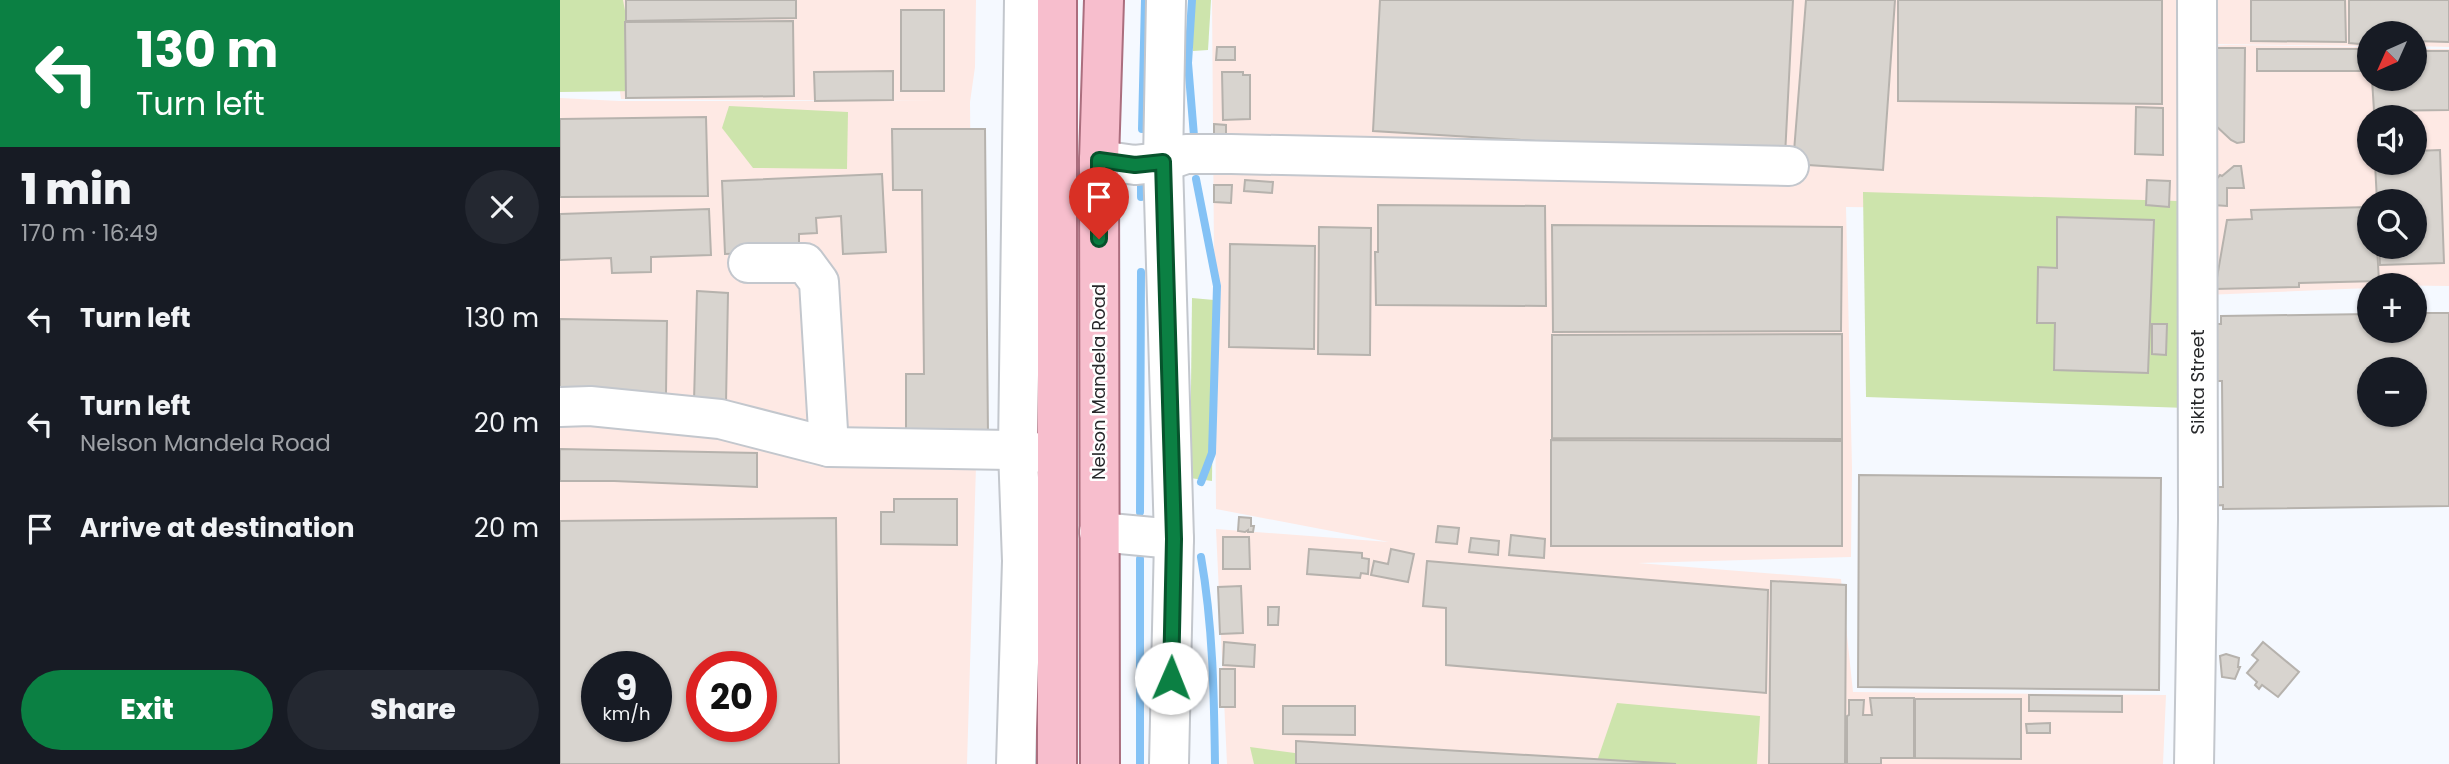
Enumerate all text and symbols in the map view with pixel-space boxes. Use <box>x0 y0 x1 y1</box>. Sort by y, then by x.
text: 130 m <box>136 16 278 84</box>
north arrow <box>2357 21 2427 91</box>
map controls <box>2357 21 2427 427</box>
icon: left <box>21 28 112 119</box>
text: Turn left <box>136 81 265 126</box>
button: sound <box>2357 105 2427 175</box>
text: 1 min <box>21 160 132 219</box>
pin <box>1069 167 1129 239</box>
button: close <box>465 170 539 244</box>
icon: arrive <box>1080 178 1118 216</box>
button: search <box>2357 189 2427 259</box>
text: 170 m · 16:49 <box>21 217 158 249</box>
button: + <box>2357 273 2427 343</box>
street label: Nelson Mandela Road <box>1086 284 1111 480</box>
icon: left <box>21 300 59 338</box>
text: Turn left <box>80 300 191 336</box>
text: 130 m <box>465 300 539 336</box>
street label: Sikita Street <box>2185 330 2210 434</box>
button: − <box>2357 357 2427 427</box>
text: Turn left <box>80 388 191 424</box>
icon: left <box>21 405 59 443</box>
text: 20 m <box>474 405 539 441</box>
text: Nelson Mandela Road <box>80 427 331 459</box>
icon: arrive <box>21 510 59 548</box>
text: Arrive at destination <box>80 510 355 546</box>
text: 20 m <box>474 510 539 546</box>
position arrow <box>1134 641 1208 715</box>
speed limit sign: 20 <box>686 651 777 742</box>
text: 9 <box>616 663 637 712</box>
button: Exit <box>21 670 273 750</box>
button: Share <box>287 670 539 750</box>
text: km/h <box>603 701 650 726</box>

